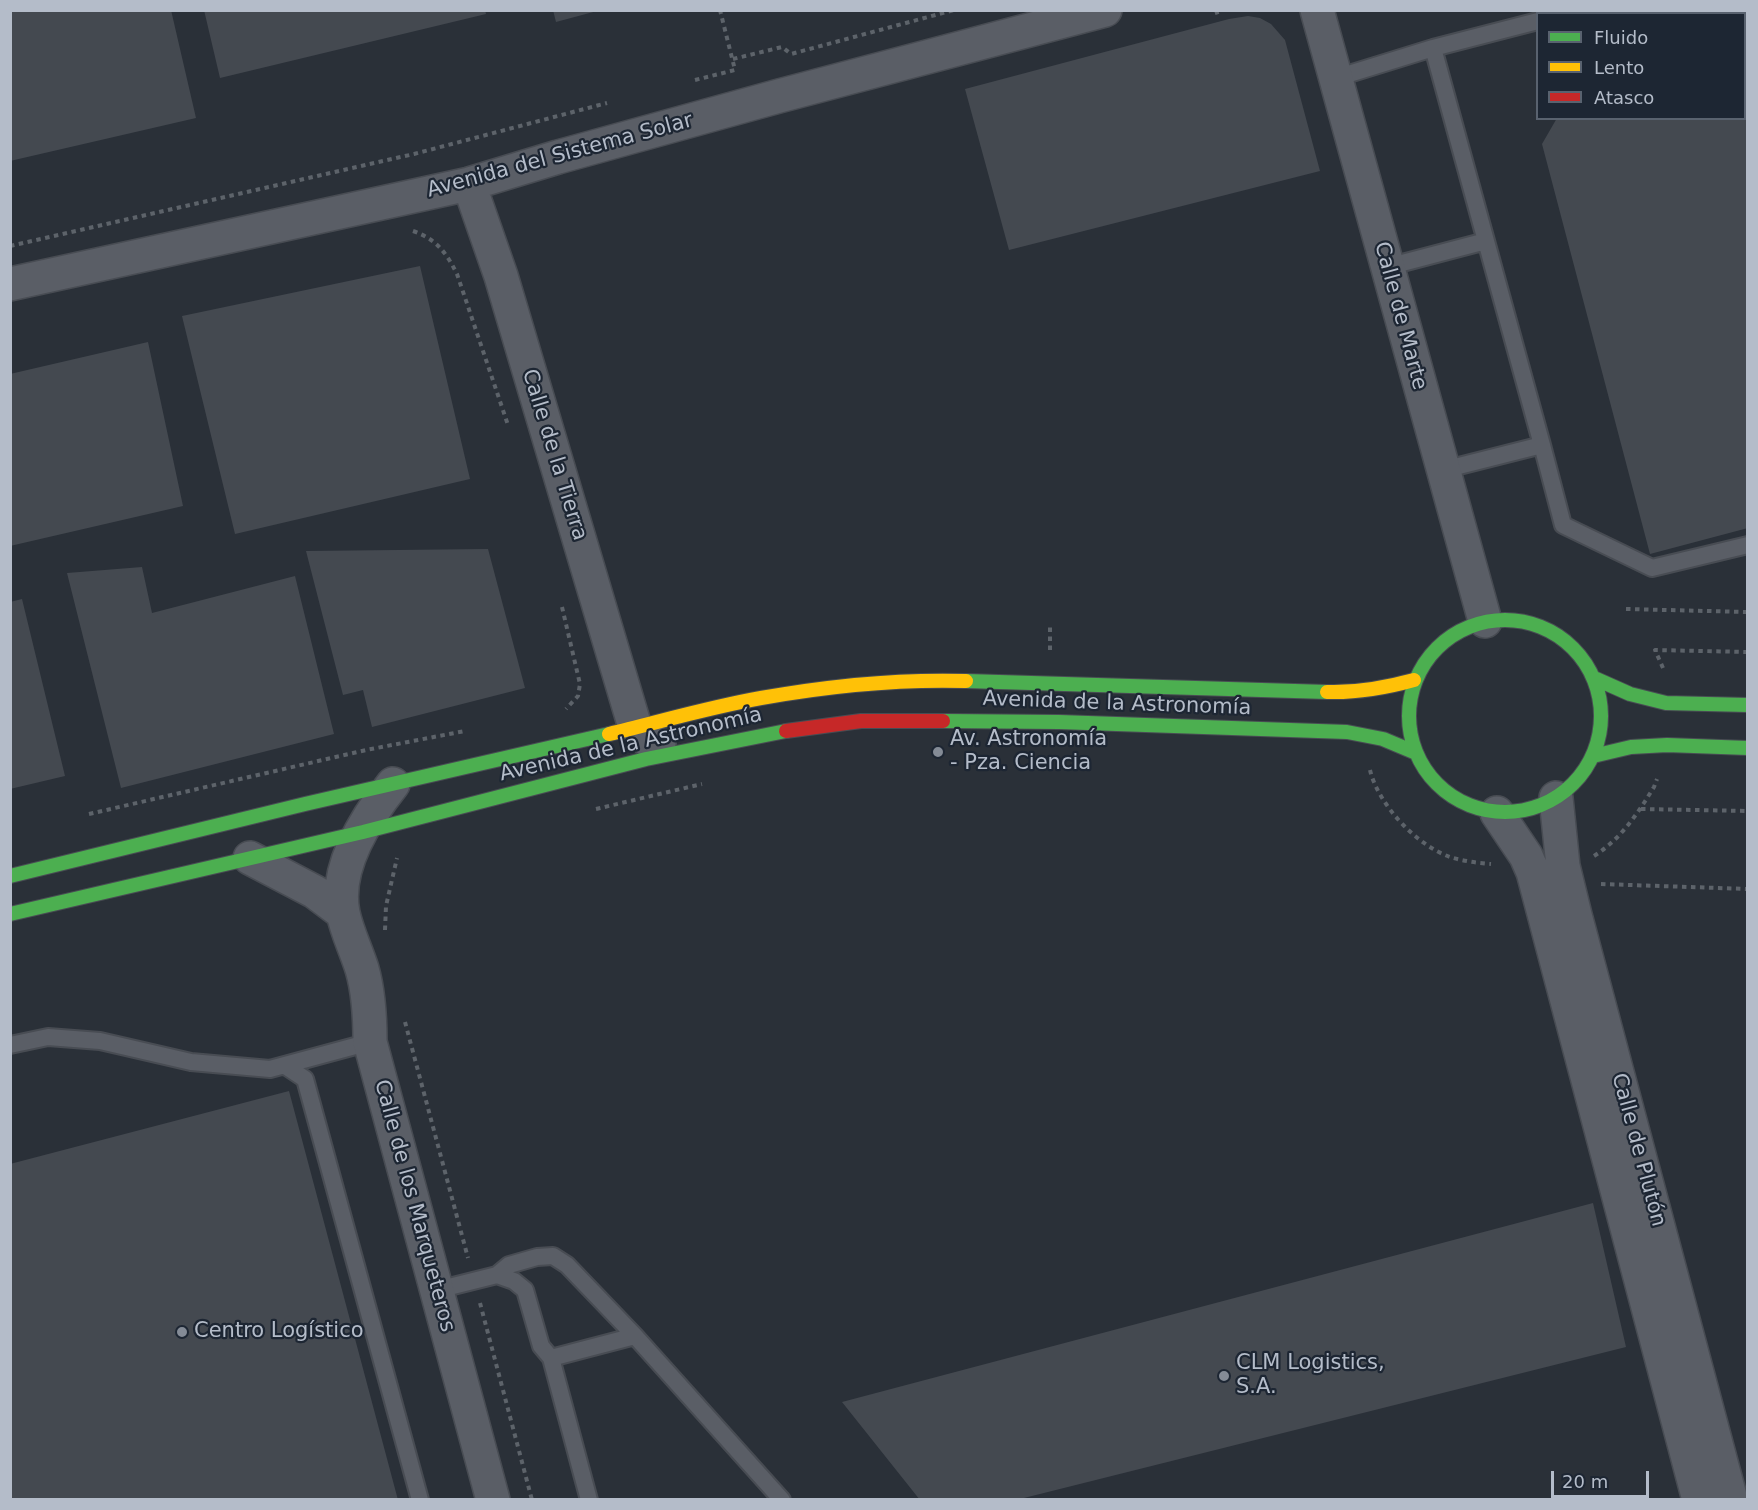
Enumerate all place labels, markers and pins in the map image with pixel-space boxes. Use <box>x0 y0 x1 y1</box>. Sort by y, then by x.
place label: Av. Astronomía - Pza. Ciencia <box>950 727 1107 777</box>
marker: Av. Astronomía - Pza. Ciencia <box>931 745 945 759</box>
place label: Centro Logístico <box>194 1319 364 1345</box>
marker: Centro Logístico <box>175 1325 189 1339</box>
place label: CLM Logistics, S.A. <box>1236 1351 1385 1401</box>
marker: CLM Logistics, S.A. <box>1217 1369 1231 1383</box>

